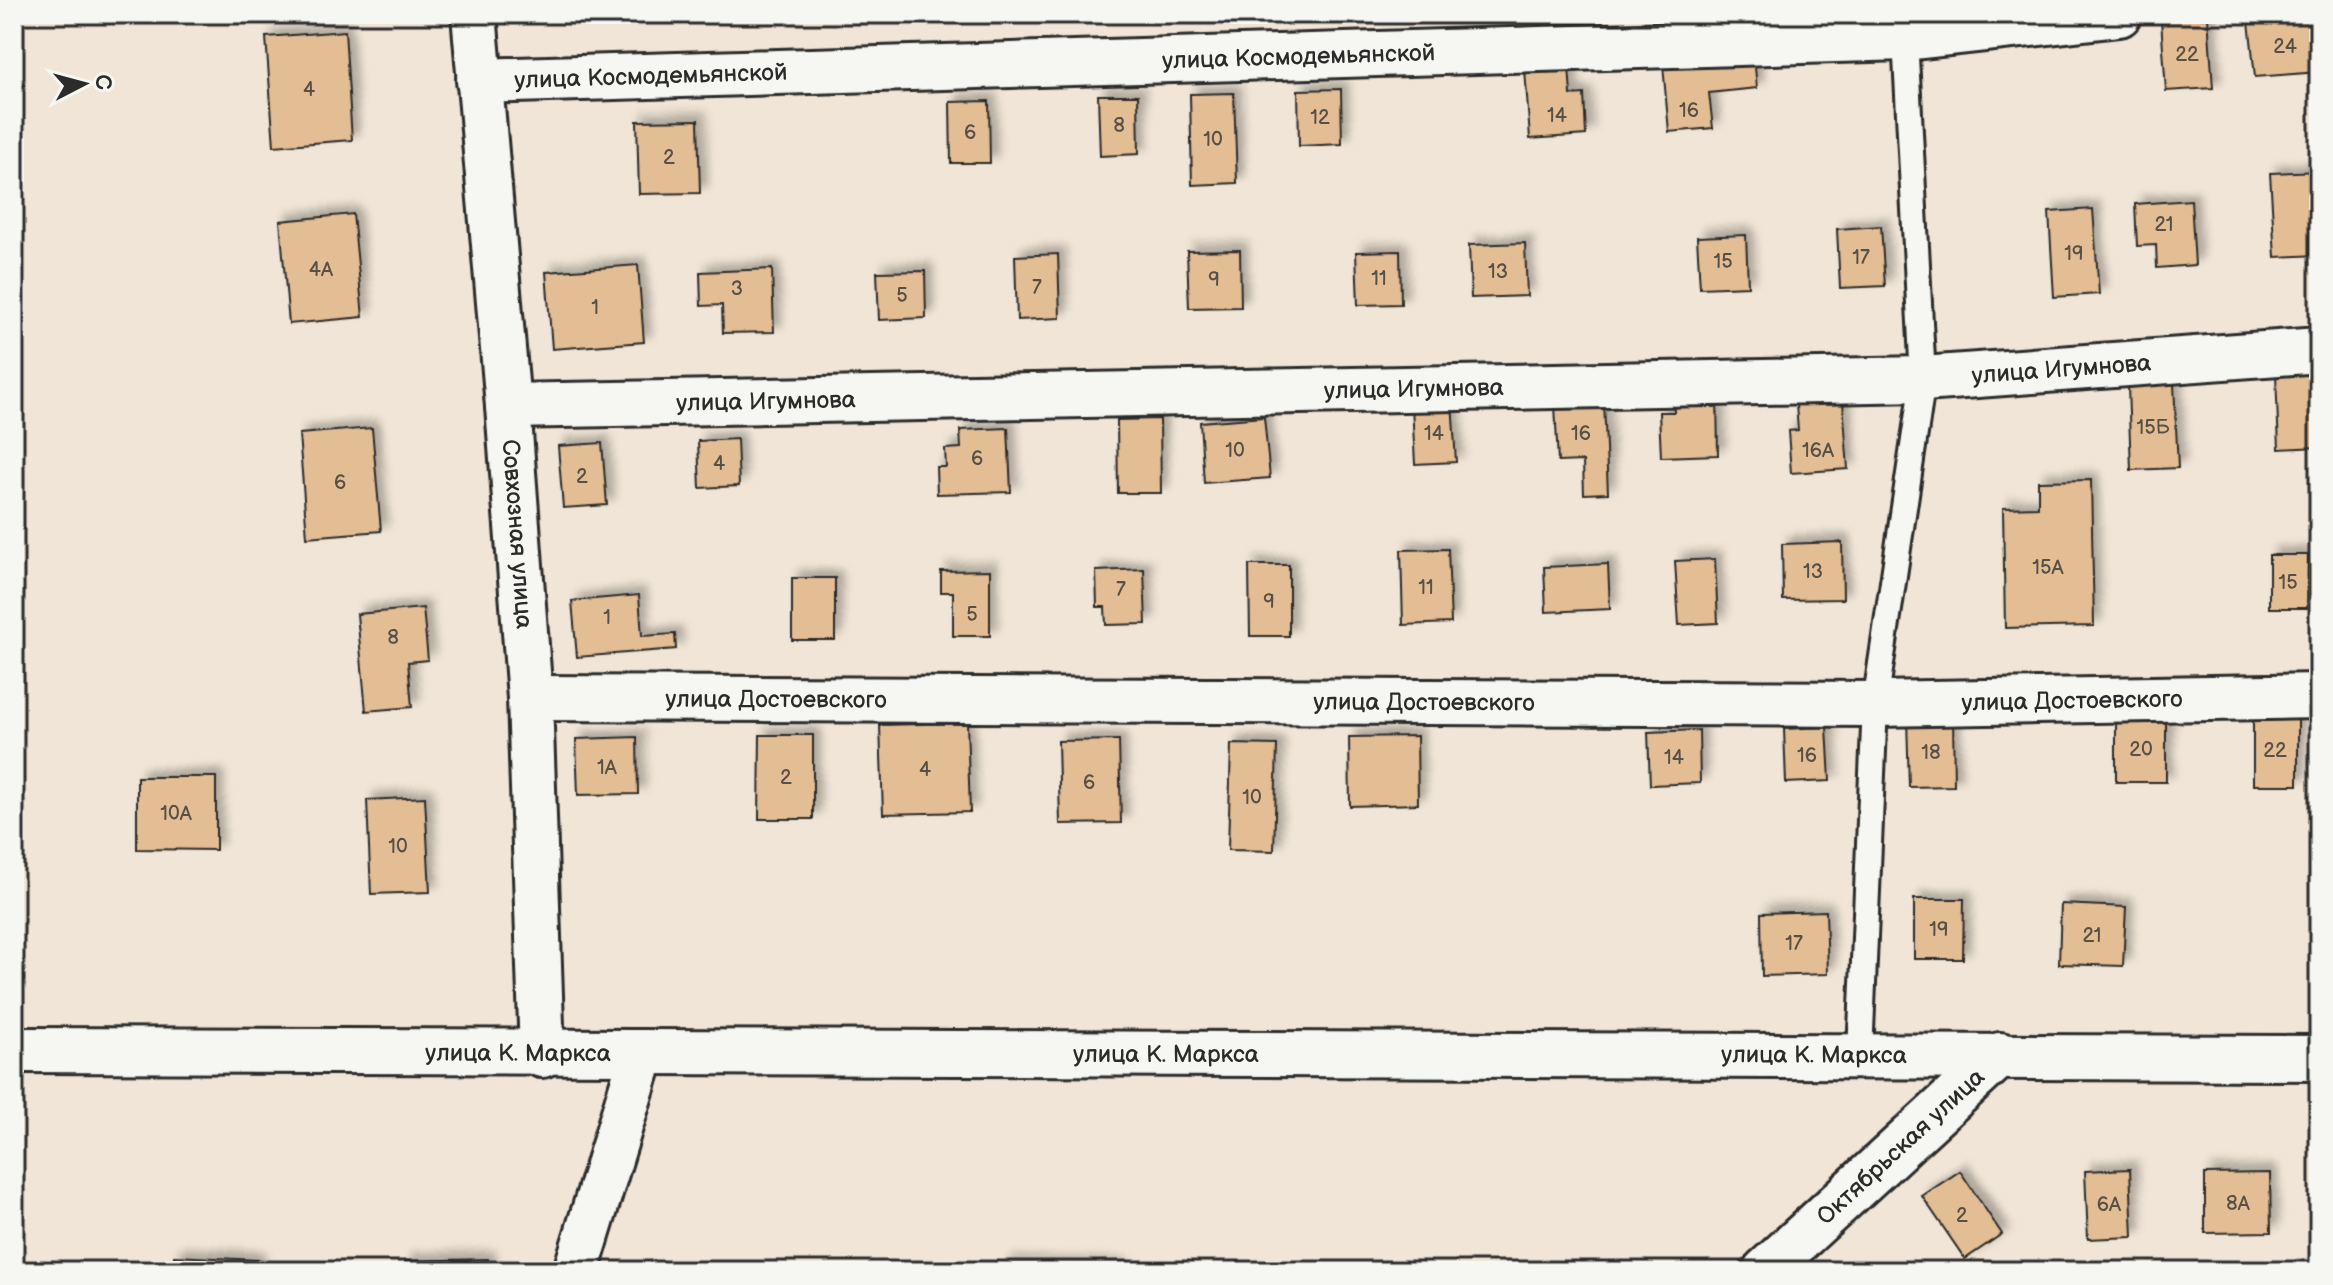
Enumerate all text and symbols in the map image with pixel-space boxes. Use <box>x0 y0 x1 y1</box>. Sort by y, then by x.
house number: 24 <box>2273 35 2297 59</box>
street label: улица Космодемьянской <box>1162 38 1436 75</box>
house number: 22 <box>2175 43 2199 67</box>
north arrow <box>44 44 124 124</box>
street label: улица Космодемьянской <box>514 58 788 95</box>
text: С <box>88 73 117 91</box>
house number: 4 <box>303 78 315 102</box>
house number: 16 <box>1679 99 1699 123</box>
house number: 14 <box>1547 104 1567 128</box>
house number: 12 <box>1310 106 1330 130</box>
house number: 8 <box>1113 114 1125 138</box>
house number: 6 <box>964 121 976 145</box>
house number: 10 <box>1203 128 1223 152</box>
house number: 2 <box>663 146 675 170</box>
house number: 21 <box>2154 213 2174 237</box>
house number: 19 <box>2064 242 2084 266</box>
house number: 17 <box>1852 246 1870 270</box>
house number: 15 <box>1713 250 1733 274</box>
house number: 4А <box>309 258 334 282</box>
house number: 13 <box>1488 260 1508 284</box>
house number: 11 <box>1371 267 1387 291</box>
house number: 9 <box>1208 268 1220 292</box>
house number: 7 <box>1032 276 1042 300</box>
house number: 3 <box>731 277 743 301</box>
house number: 5 <box>896 284 908 308</box>
house number: 1 <box>591 296 599 320</box>
street label: улица Игумнова <box>1971 348 2152 390</box>
street label: улица Игумнова <box>1324 373 1504 405</box>
street label: улица Игумнова <box>676 385 856 418</box>
house number: 15Б <box>2136 416 2170 440</box>
house number: 14 <box>1424 422 1444 446</box>
house number: 16 <box>1571 422 1591 446</box>
street label: Совхозная улица <box>496 438 539 630</box>
house number: 10 <box>1225 439 1245 463</box>
house number: 16А <box>1802 439 1835 463</box>
house number: 6 <box>971 447 983 471</box>
house number: 4 <box>713 452 725 476</box>
house number: 2 <box>576 465 588 489</box>
house number: 6 <box>334 471 346 495</box>
house number: 15А <box>2032 556 2065 580</box>
house number: 13 <box>1803 560 1823 584</box>
house number: 15 <box>2278 571 2298 595</box>
house number: 11 <box>1418 576 1434 600</box>
house number: 7 <box>1116 578 1126 602</box>
house number: 9 <box>1263 590 1275 614</box>
house number: 5 <box>966 603 978 627</box>
house number: 1 <box>603 606 611 630</box>
house number: 8 <box>387 626 399 650</box>
street label: улица Достоевского <box>1961 684 2183 717</box>
street label: улица Достоевского <box>665 685 887 715</box>
street label: улица Достоевского <box>1313 687 1535 717</box>
house number: 20 <box>2129 738 2153 762</box>
house number: 22 <box>2263 739 2287 763</box>
house number: 18 <box>1921 741 1941 765</box>
house number: 16 <box>1797 744 1817 768</box>
house number: 14 <box>1664 746 1684 770</box>
house number: 1А <box>597 756 618 780</box>
house number: 4 <box>919 758 931 782</box>
house number: 2 <box>780 766 792 790</box>
house number: 6 <box>1083 771 1095 795</box>
house number: 10 <box>1242 786 1262 810</box>
house number: 10А <box>160 802 193 826</box>
house number: 10 <box>388 835 408 859</box>
house number: 19 <box>1929 918 1949 942</box>
house number: 21 <box>2082 924 2102 948</box>
house number: 17 <box>1785 932 1803 956</box>
street label: улица К. Маркса <box>425 1039 611 1068</box>
street label: улица К. Маркса <box>1073 1040 1259 1069</box>
street label: улица К. Маркса <box>1721 1040 1907 1070</box>
street label: Октябрьская улица <box>1811 1062 1991 1231</box>
house number: 8А <box>2226 1192 2251 1216</box>
house number: 6А <box>2097 1193 2122 1217</box>
house number: 2 <box>1956 1204 1968 1228</box>

